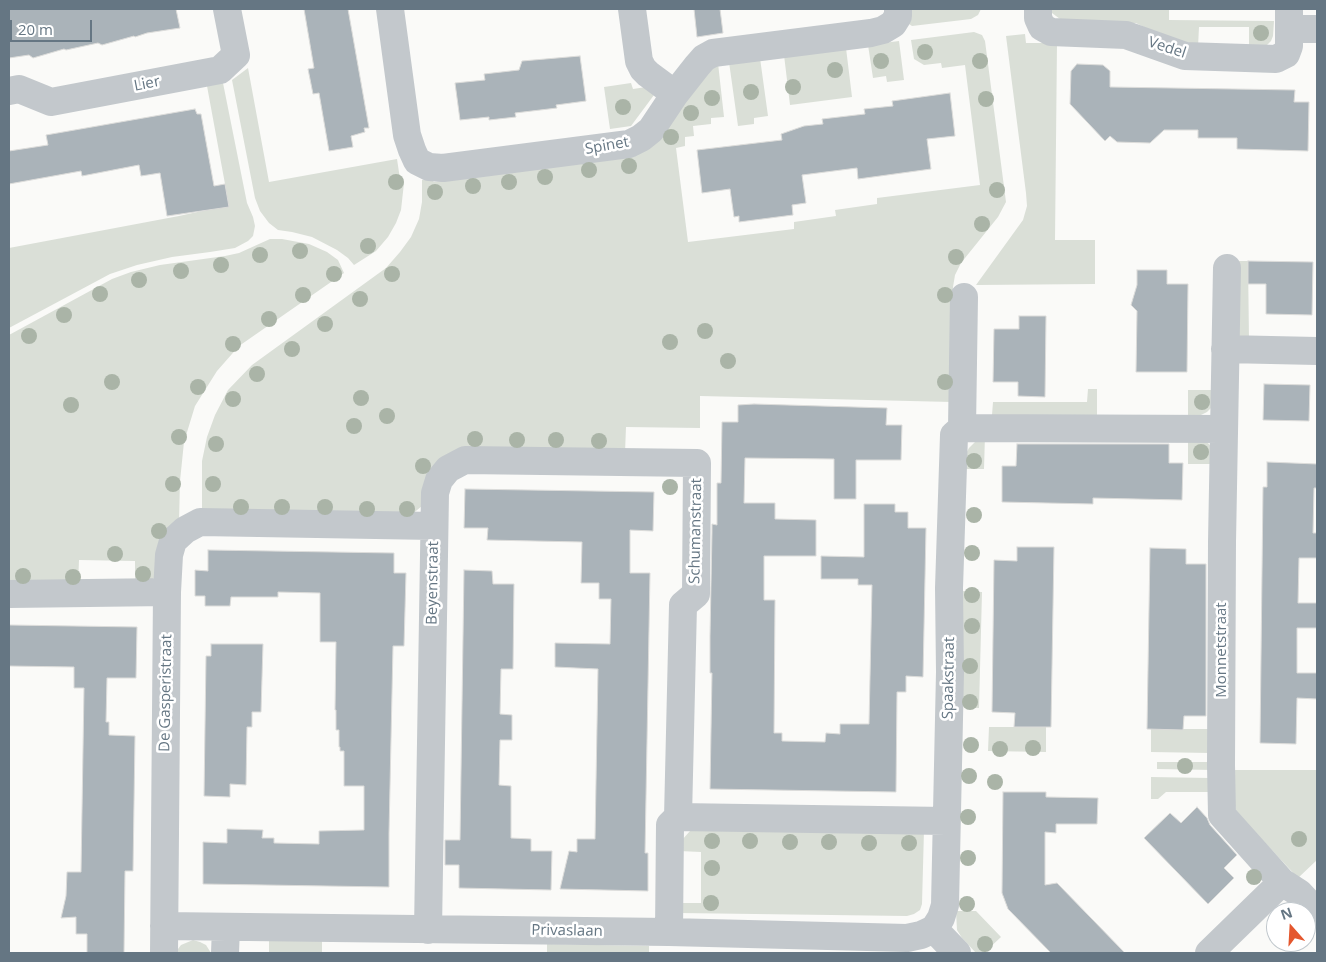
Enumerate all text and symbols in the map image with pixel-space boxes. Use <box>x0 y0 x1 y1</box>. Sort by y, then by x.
scale bar <box>12 10 95 42</box>
text: 20 m <box>18 19 53 39</box>
street label: Vedel <box>1146 33 1188 63</box>
street label: Lier <box>132 73 162 95</box>
street label: Spinet <box>584 133 630 159</box>
street label: Schumanstraat <box>686 478 706 584</box>
street label: Beyenstraat <box>423 541 443 625</box>
street label: Monnetstraat <box>1213 602 1231 698</box>
street label: De Gasperistraat <box>156 634 176 752</box>
street label: Spaakstraat <box>939 637 959 719</box>
north arrow <box>1266 902 1316 952</box>
text: N <box>1278 902 1295 924</box>
street label: Privaslaan <box>531 921 603 941</box>

